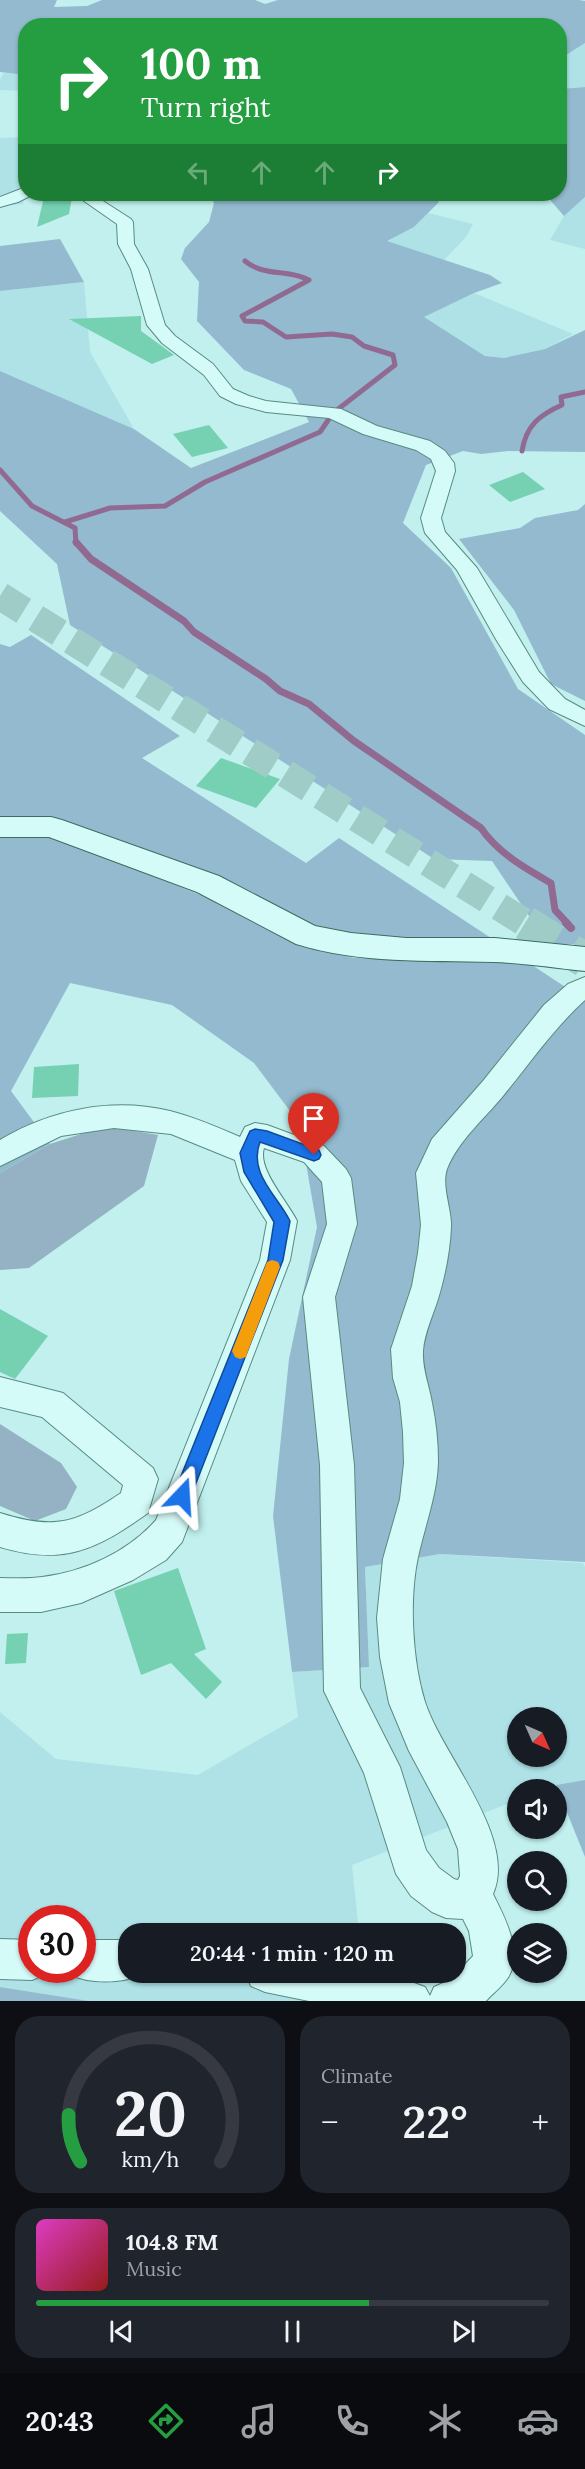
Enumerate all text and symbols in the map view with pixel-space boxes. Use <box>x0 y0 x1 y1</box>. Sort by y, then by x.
text: 100 m <box>141 37 261 91</box>
icon: right <box>42 42 120 120</box>
text: Turn right <box>141 90 270 124</box>
icon: left <box>182 156 215 189</box>
icon: ahead <box>245 156 278 189</box>
icon: ahead <box>308 156 341 189</box>
icon: right <box>371 156 404 189</box>
pin <box>288 1093 339 1155</box>
icon: arrive <box>297 1102 330 1135</box>
position arrow <box>150 1464 214 1528</box>
north arrow <box>507 1707 567 1767</box>
map controls <box>507 1707 567 1983</box>
button: sound <box>507 1779 567 1839</box>
button: search <box>507 1851 567 1911</box>
speed limit sign: 30 <box>18 1905 96 1983</box>
button: layers <box>507 1923 567 1983</box>
text: 20:44 · 1 min · 120 m <box>190 1939 394 1967</box>
text: Climate <box>321 2063 393 2088</box>
text: 20 <box>114 2073 186 2153</box>
text: 22° <box>402 2093 468 2150</box>
text: − <box>321 2101 339 2143</box>
text: + <box>532 2101 549 2143</box>
text: km/h <box>121 2145 179 2173</box>
text: 104.8 FM <box>126 2228 218 2256</box>
text: Music <box>126 2256 182 2281</box>
icon: previous <box>105 2315 138 2348</box>
icon: pause <box>276 2315 309 2348</box>
icon: next <box>447 2315 480 2348</box>
icon: directions <box>145 2400 187 2442</box>
icon: music <box>238 2400 280 2442</box>
icon: phone <box>331 2400 373 2442</box>
icon: climate <box>424 2400 466 2442</box>
icon: car <box>517 2400 559 2442</box>
text: 20:43 <box>26 2404 94 2438</box>

